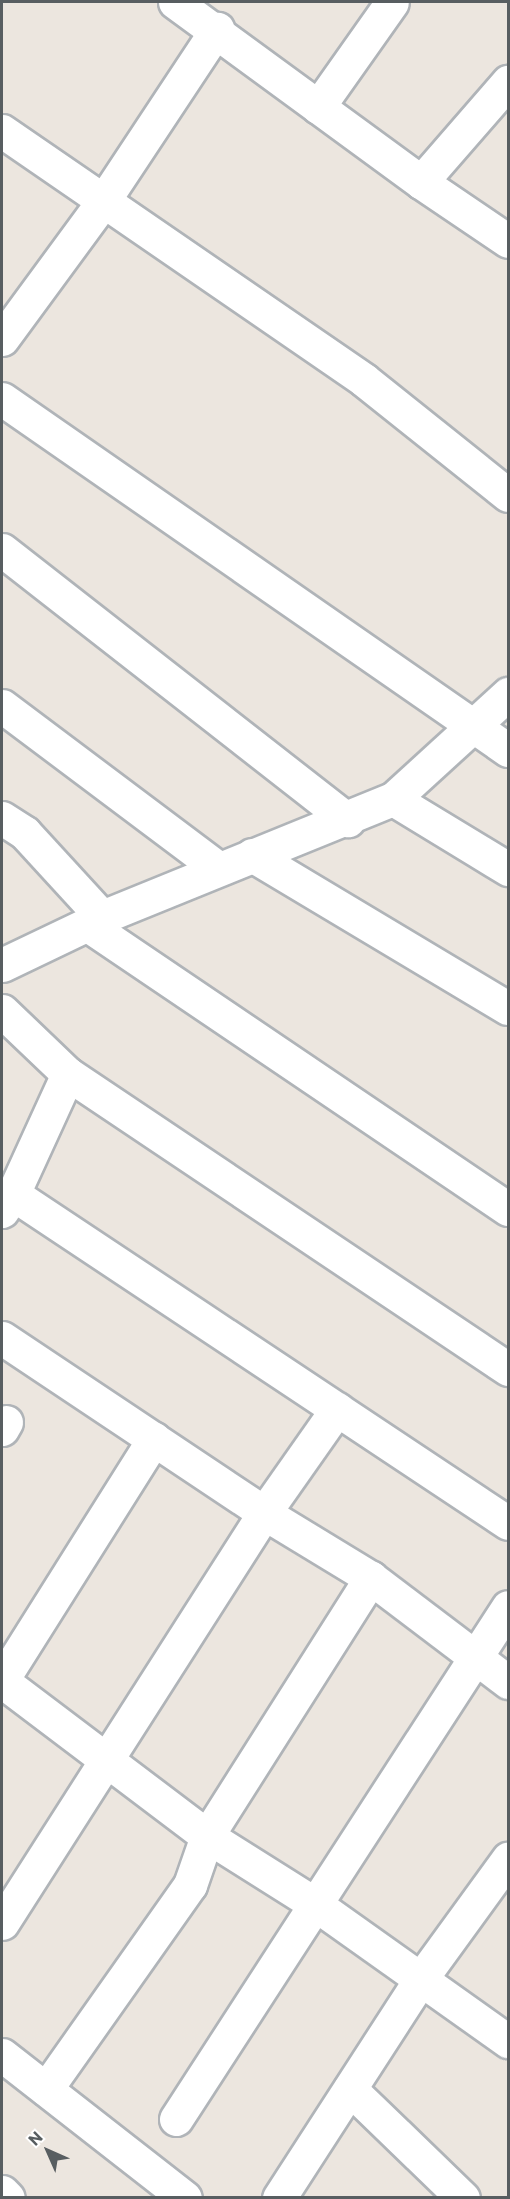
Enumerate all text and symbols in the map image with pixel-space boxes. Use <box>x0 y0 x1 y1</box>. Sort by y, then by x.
north arrow <box>18 2121 78 2181</box>
text: N <box>24 2127 46 2149</box>

